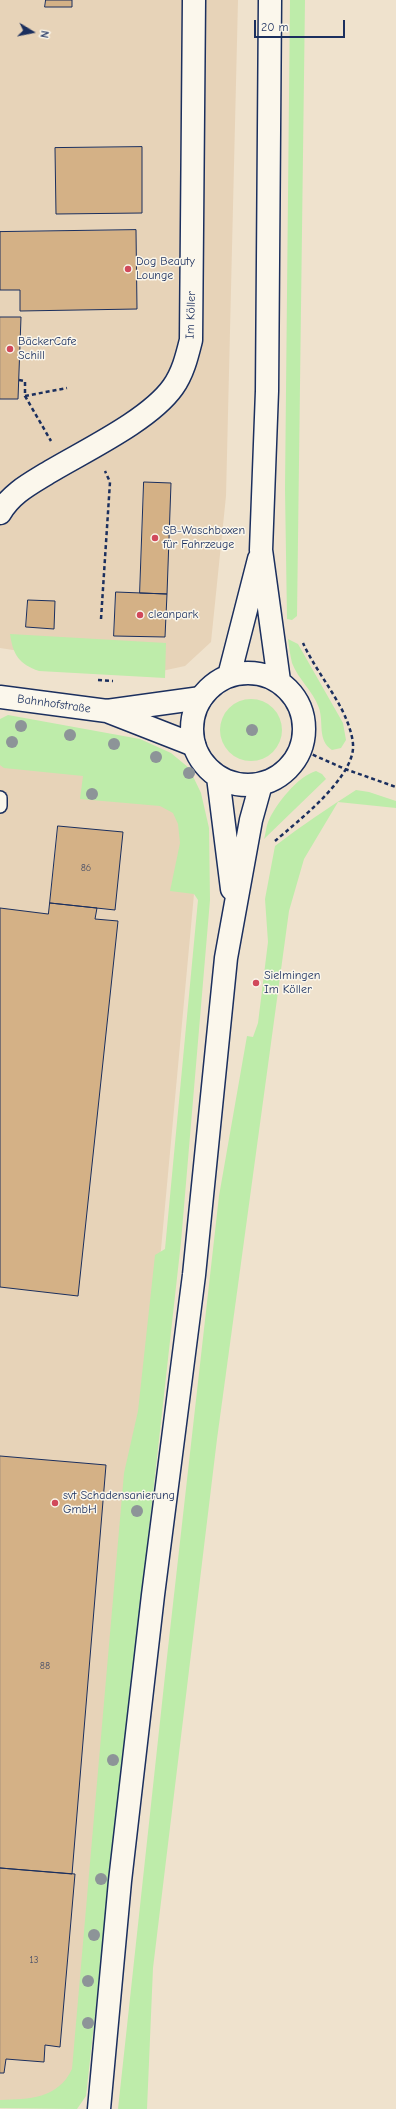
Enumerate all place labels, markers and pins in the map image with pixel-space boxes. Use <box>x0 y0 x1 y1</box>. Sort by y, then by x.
place label: Dog Beauty Lounge <box>136 255 195 283</box>
marker: Dog Beauty Lounge <box>123 264 133 274</box>
place label: BäckerCafe Schill <box>18 335 76 363</box>
marker: BäckerCafe Schill <box>5 344 15 354</box>
place label: SB-Waschboxen für Fahrzeuge <box>163 524 245 552</box>
marker: SB-Waschboxen für Fahrzeuge <box>150 533 160 543</box>
place label: cleanpark <box>148 608 198 622</box>
marker: cleanpark <box>135 610 145 620</box>
place label: Sielmingen Im Köller <box>264 969 320 997</box>
marker: Sielmingen Im Köller <box>251 978 261 988</box>
place label: svt Schadensanierung GmbH <box>63 1489 175 1517</box>
marker: svt Schadensanierung GmbH <box>50 1498 60 1508</box>

